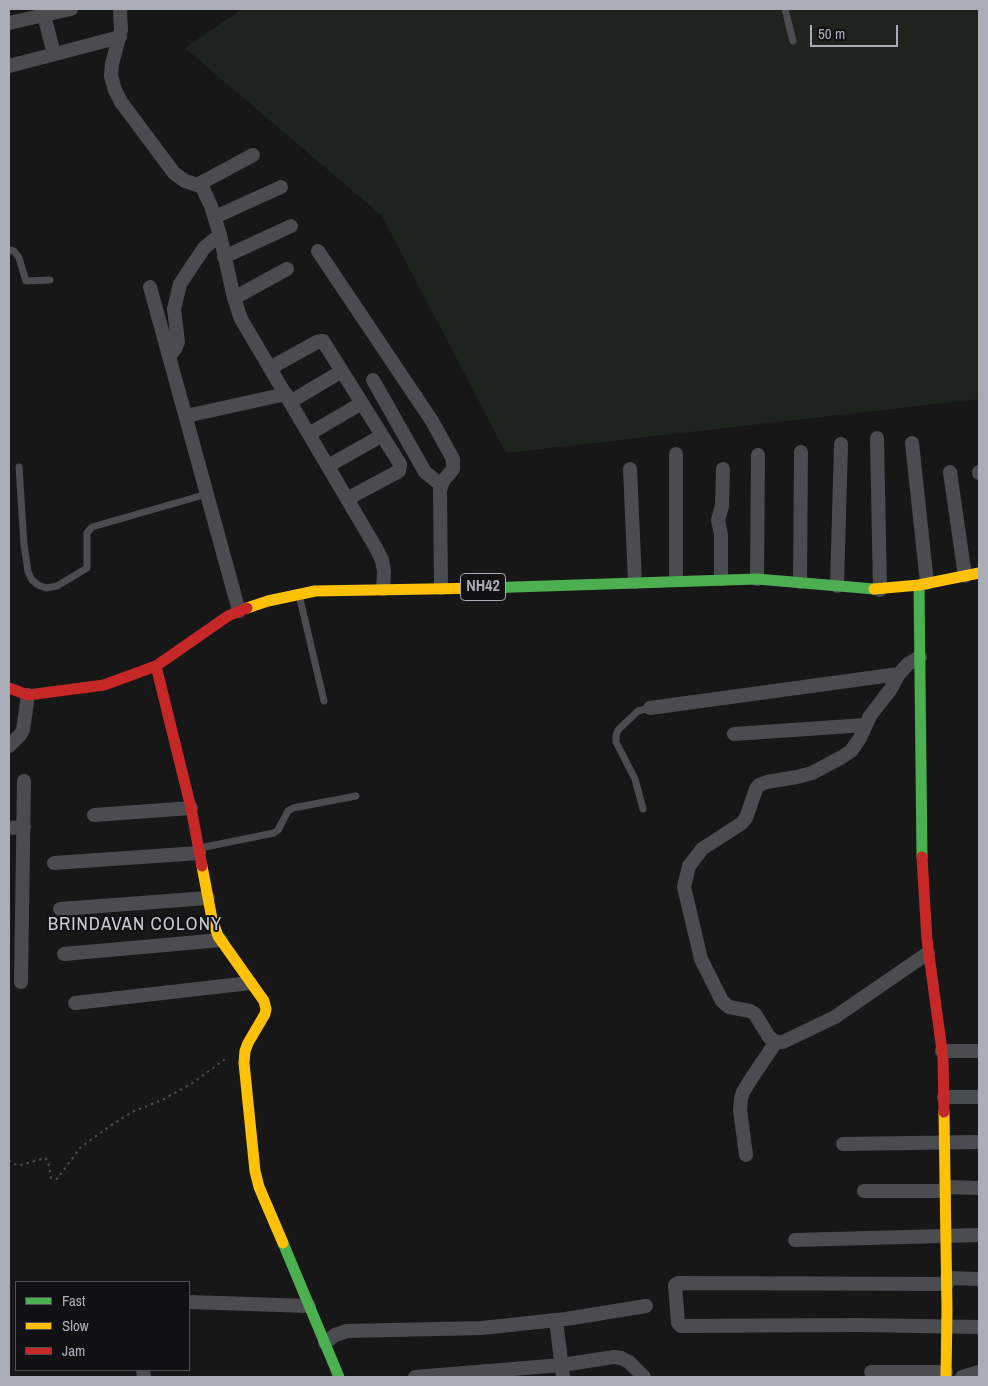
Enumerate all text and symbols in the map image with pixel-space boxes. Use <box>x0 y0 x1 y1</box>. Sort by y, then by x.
scale bar <box>813 15 900 47</box>
text: 50 m <box>818 23 845 44</box>
road number: NH42 <box>460 574 506 600</box>
district label: BRINDAVAN COLONY <box>46 914 224 936</box>
legend <box>15 1281 190 1371</box>
text: Fast <box>62 1290 85 1311</box>
text: Slow <box>62 1315 89 1336</box>
text: Jam <box>62 1340 85 1361</box>

